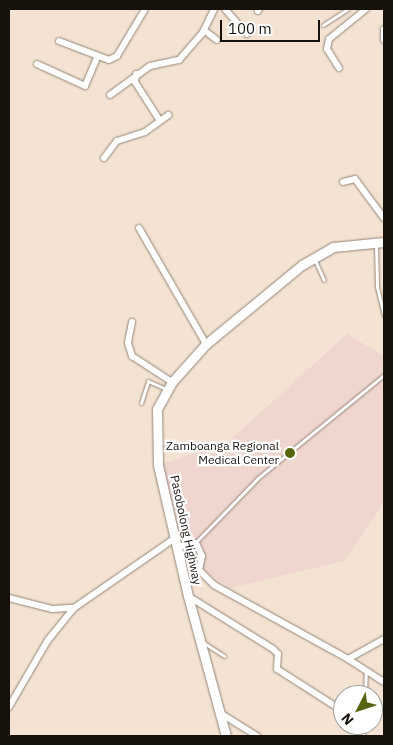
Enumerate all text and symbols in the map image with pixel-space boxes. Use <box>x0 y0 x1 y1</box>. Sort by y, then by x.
scale bar <box>223 10 323 42</box>
text: 100 m <box>228 19 272 38</box>
place label: Zamboanga Regional Medical Center <box>166 439 279 467</box>
marker: Zamboanga Regional Medical Center <box>283 446 297 460</box>
street label: Pasobolong Highway <box>167 474 205 586</box>
north arrow <box>333 685 383 735</box>
text: N <box>337 709 358 729</box>

